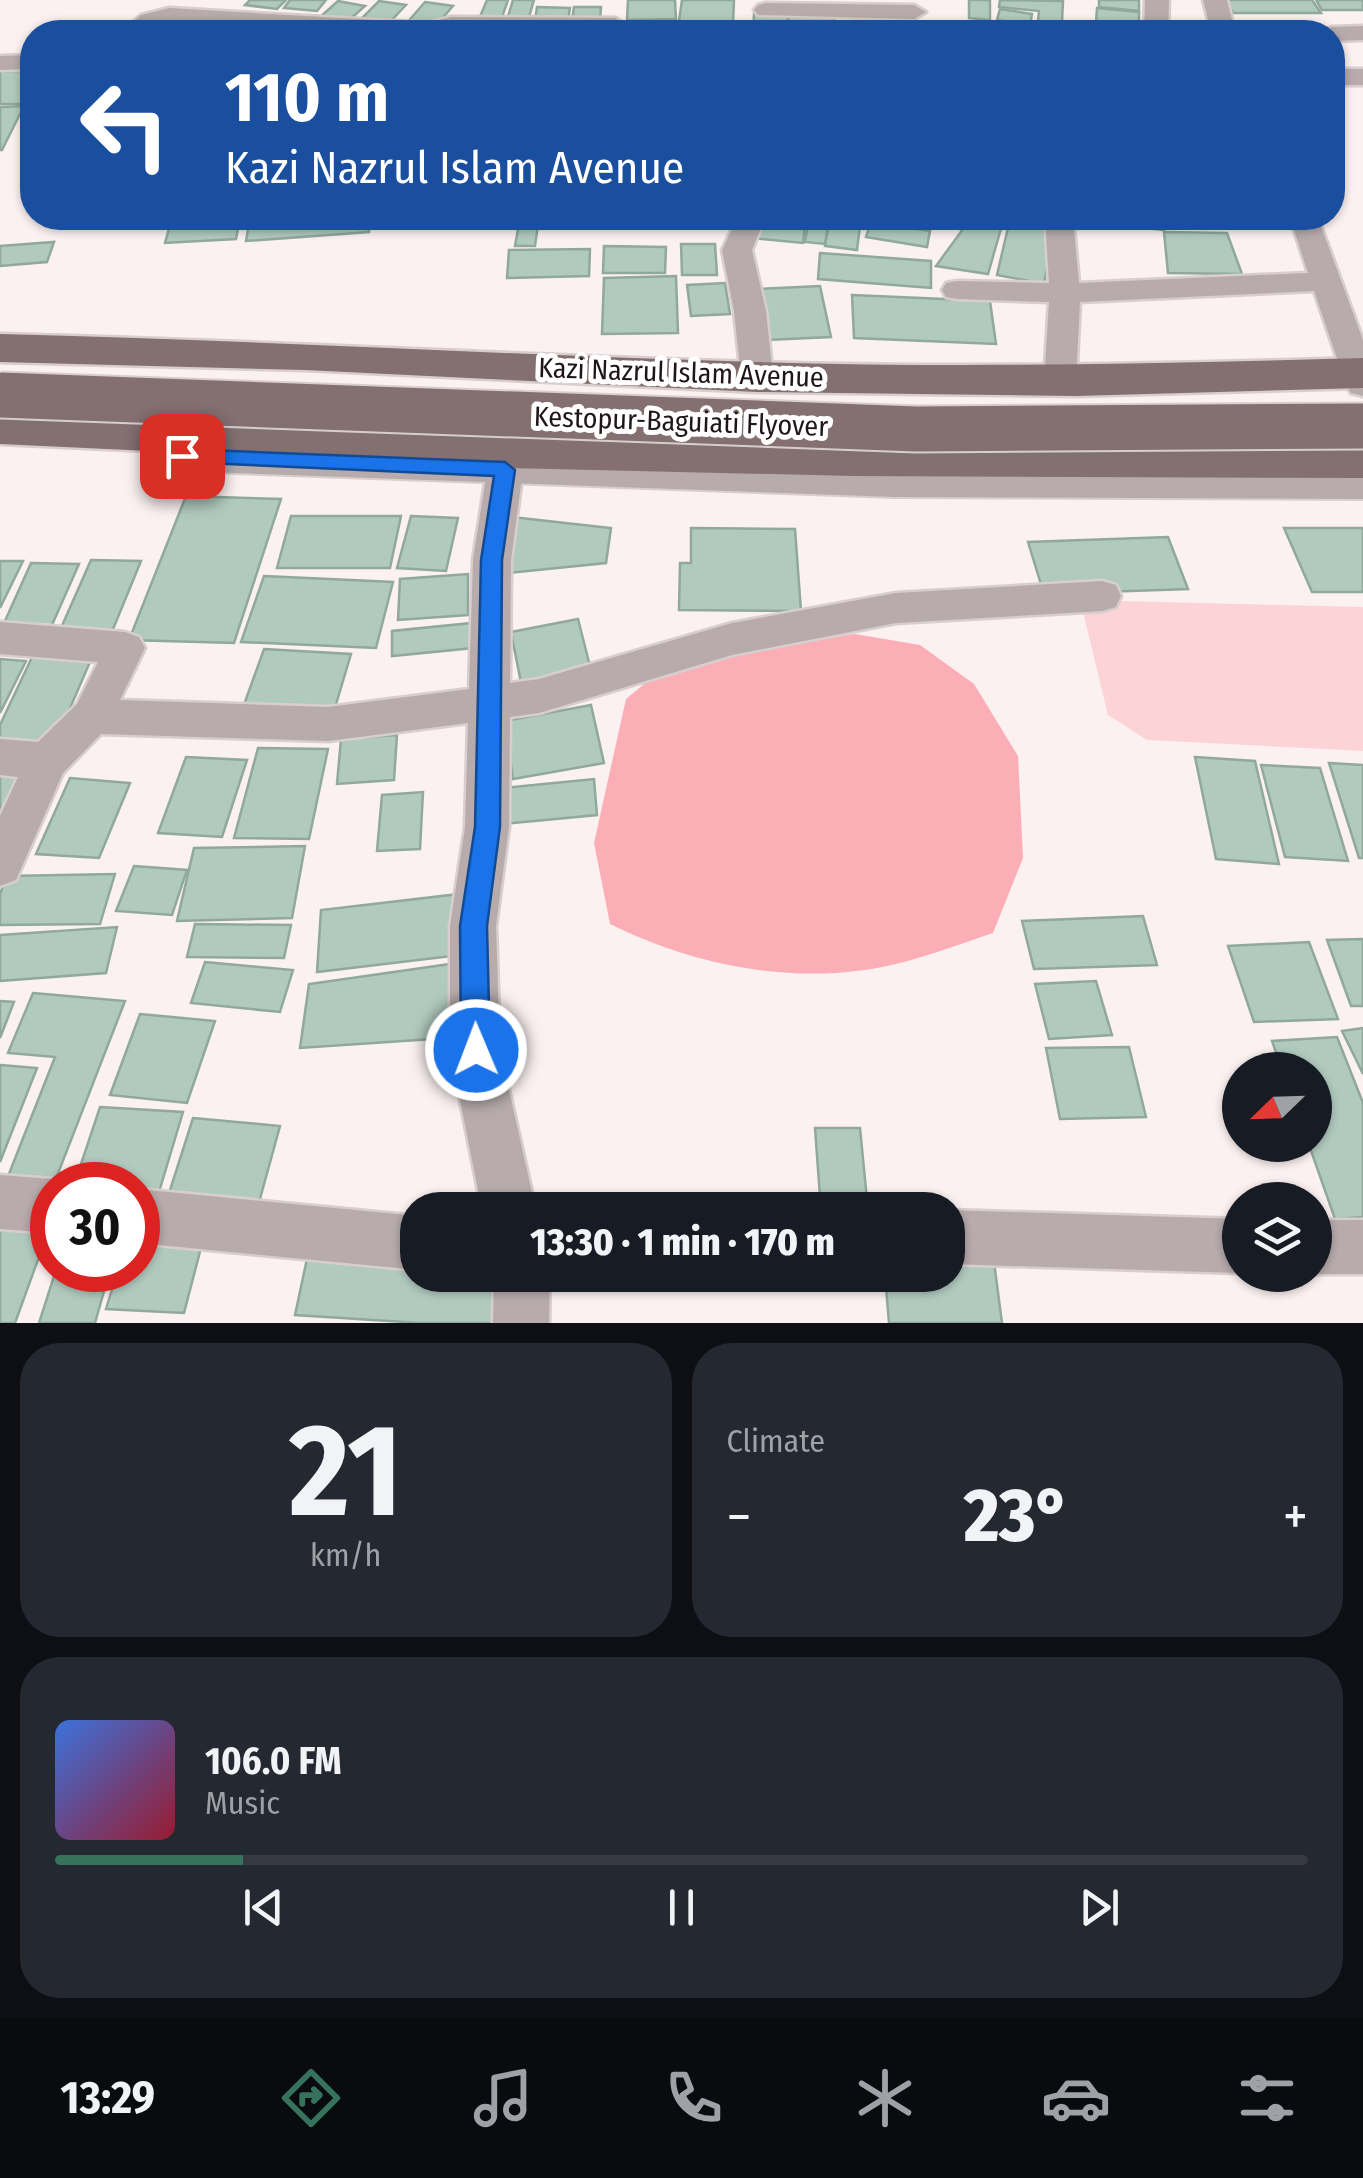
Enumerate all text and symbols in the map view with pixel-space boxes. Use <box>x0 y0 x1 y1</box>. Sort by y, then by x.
text: 110 m <box>225 56 389 140</box>
icon: left <box>60 60 190 190</box>
text: Kazi Nazrul Islam Avenue <box>225 141 684 195</box>
street label: Kazi Nazrul Islam Avenue <box>538 351 824 394</box>
street label: Kestopur-Baguiati Flyover <box>533 400 829 443</box>
pin <box>140 414 225 499</box>
icon: arrive <box>155 429 210 484</box>
position arrow <box>424 998 528 1102</box>
north arrow <box>1222 1052 1332 1162</box>
map controls <box>1222 1052 1332 1292</box>
speed limit sign: 30 <box>30 1162 160 1292</box>
button: layers <box>1222 1182 1332 1292</box>
text: 13:30 · 1 min · 170 m <box>530 1219 835 1265</box>
text: 21 <box>289 1393 402 1549</box>
text: Climate <box>727 1422 825 1460</box>
text: 23° <box>964 1471 1070 1561</box>
text: − <box>727 1484 751 1550</box>
text: + <box>1283 1484 1308 1550</box>
text: km/h <box>310 1536 381 1574</box>
text: 106.0 FM <box>205 1738 342 1784</box>
text: Music <box>205 1784 280 1822</box>
icon: previous <box>236 1880 291 1935</box>
icon: pause <box>654 1880 709 1935</box>
icon: next <box>1072 1880 1127 1935</box>
icon: directions <box>276 2063 346 2133</box>
icon: music <box>468 2063 538 2133</box>
icon: phone <box>659 2063 729 2133</box>
icon: climate <box>850 2063 920 2133</box>
icon: car <box>1041 2063 1111 2133</box>
icon: filters <box>1232 2063 1302 2133</box>
text: 13:29 <box>61 2071 155 2125</box>

